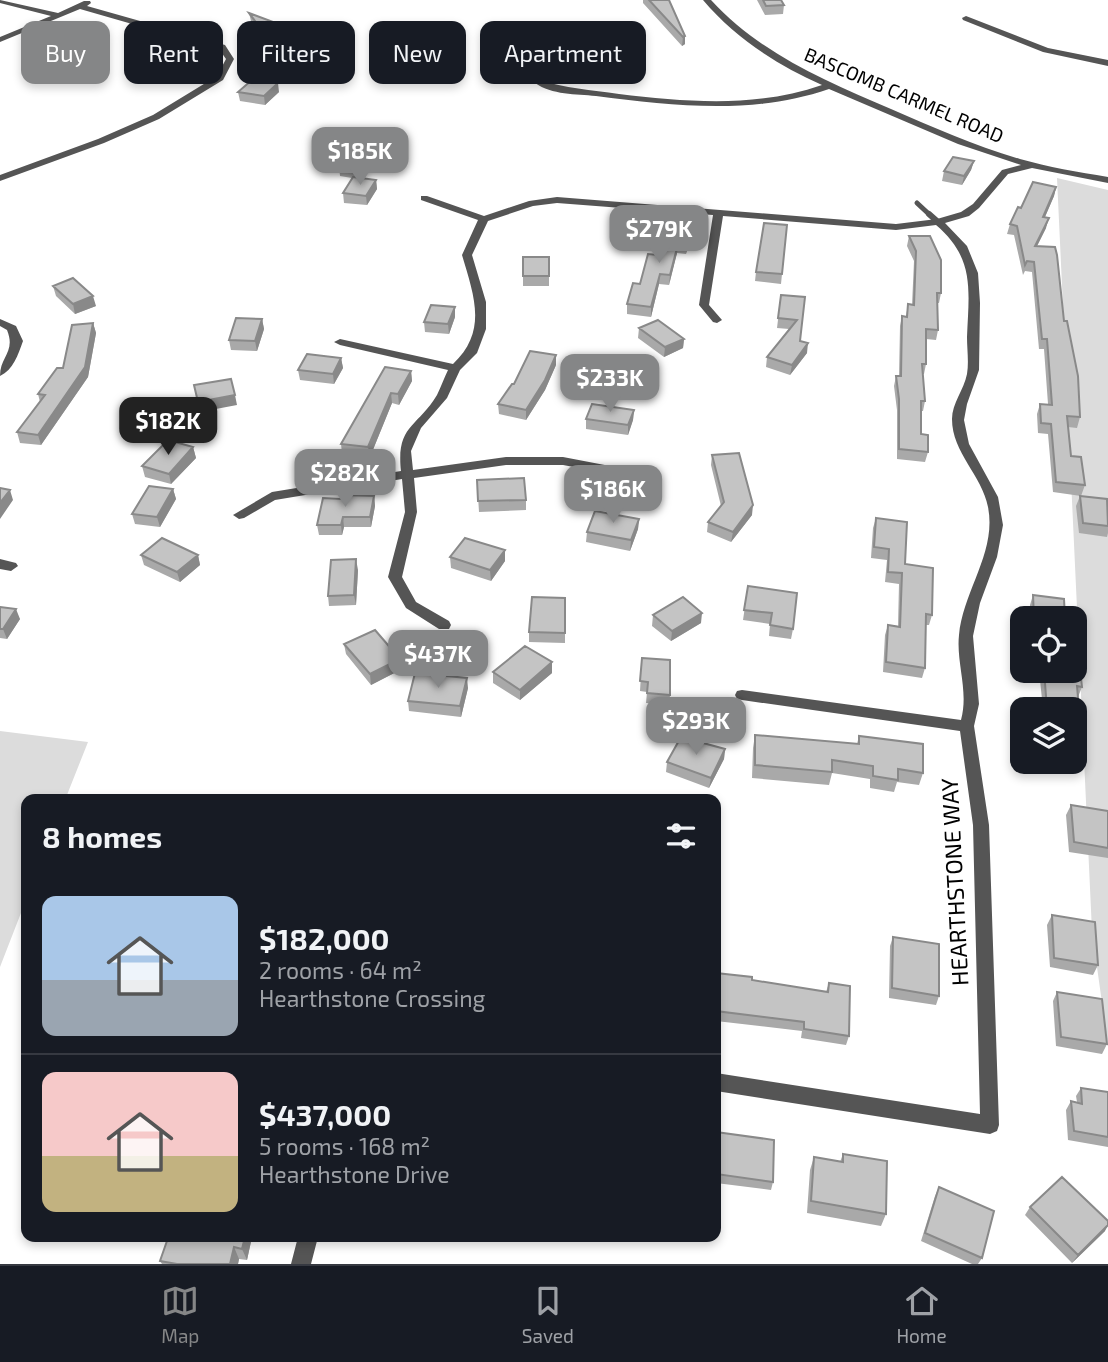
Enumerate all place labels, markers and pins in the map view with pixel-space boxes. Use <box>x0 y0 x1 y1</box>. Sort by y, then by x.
pin: $185K <box>311 128 409 187</box>
pin: $279K <box>610 205 708 265</box>
pin: $233K <box>561 354 659 414</box>
pin: $182K <box>119 398 217 457</box>
pin: $282K <box>296 449 394 509</box>
pin: $186K <box>564 466 662 525</box>
pin: $437K <box>389 630 487 690</box>
pin: $293K <box>647 698 745 757</box>

